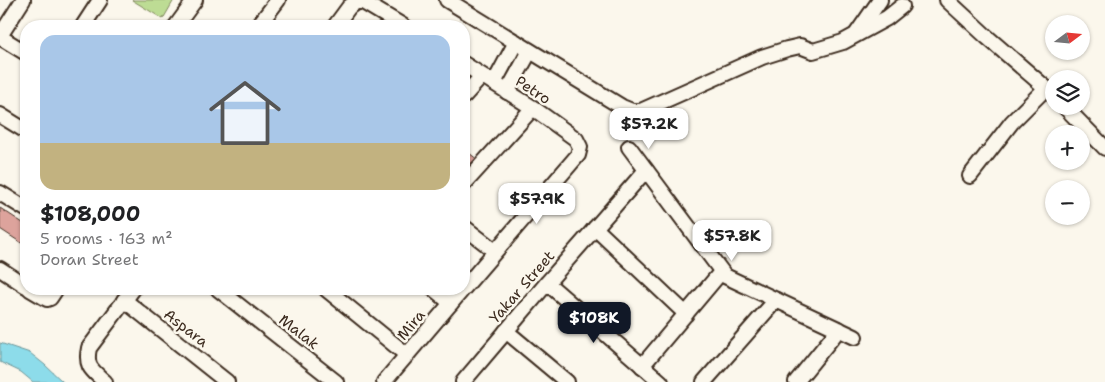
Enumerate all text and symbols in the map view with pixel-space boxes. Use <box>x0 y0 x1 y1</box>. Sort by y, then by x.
north arrow <box>1045 15 1090 60</box>
map controls <box>1045 15 1090 225</box>
icon: home <box>200 68 290 158</box>
button: layers <box>1045 70 1090 115</box>
street label: Petro <box>512 71 554 109</box>
pin: $57.2K <box>608 108 690 150</box>
text: $57.2K <box>620 113 678 134</box>
button: + <box>1045 125 1090 170</box>
button: − <box>1045 180 1090 225</box>
pin: $57.9K <box>496 182 578 225</box>
text: $57.9K <box>509 188 565 209</box>
text: $108,000 <box>40 200 140 228</box>
pin: $57.8K <box>691 220 773 262</box>
text: $57.8K <box>703 225 761 246</box>
text: 5 rooms · 163 m² <box>40 228 173 249</box>
street label: Yakar Street <box>485 246 559 328</box>
text: Doran Street <box>40 249 139 270</box>
pin: $108K <box>559 302 629 344</box>
street label: Aspara <box>160 304 213 352</box>
street label: Mira <box>392 305 430 344</box>
text: $108K <box>569 307 619 328</box>
street label: Malak <box>275 310 323 354</box>

